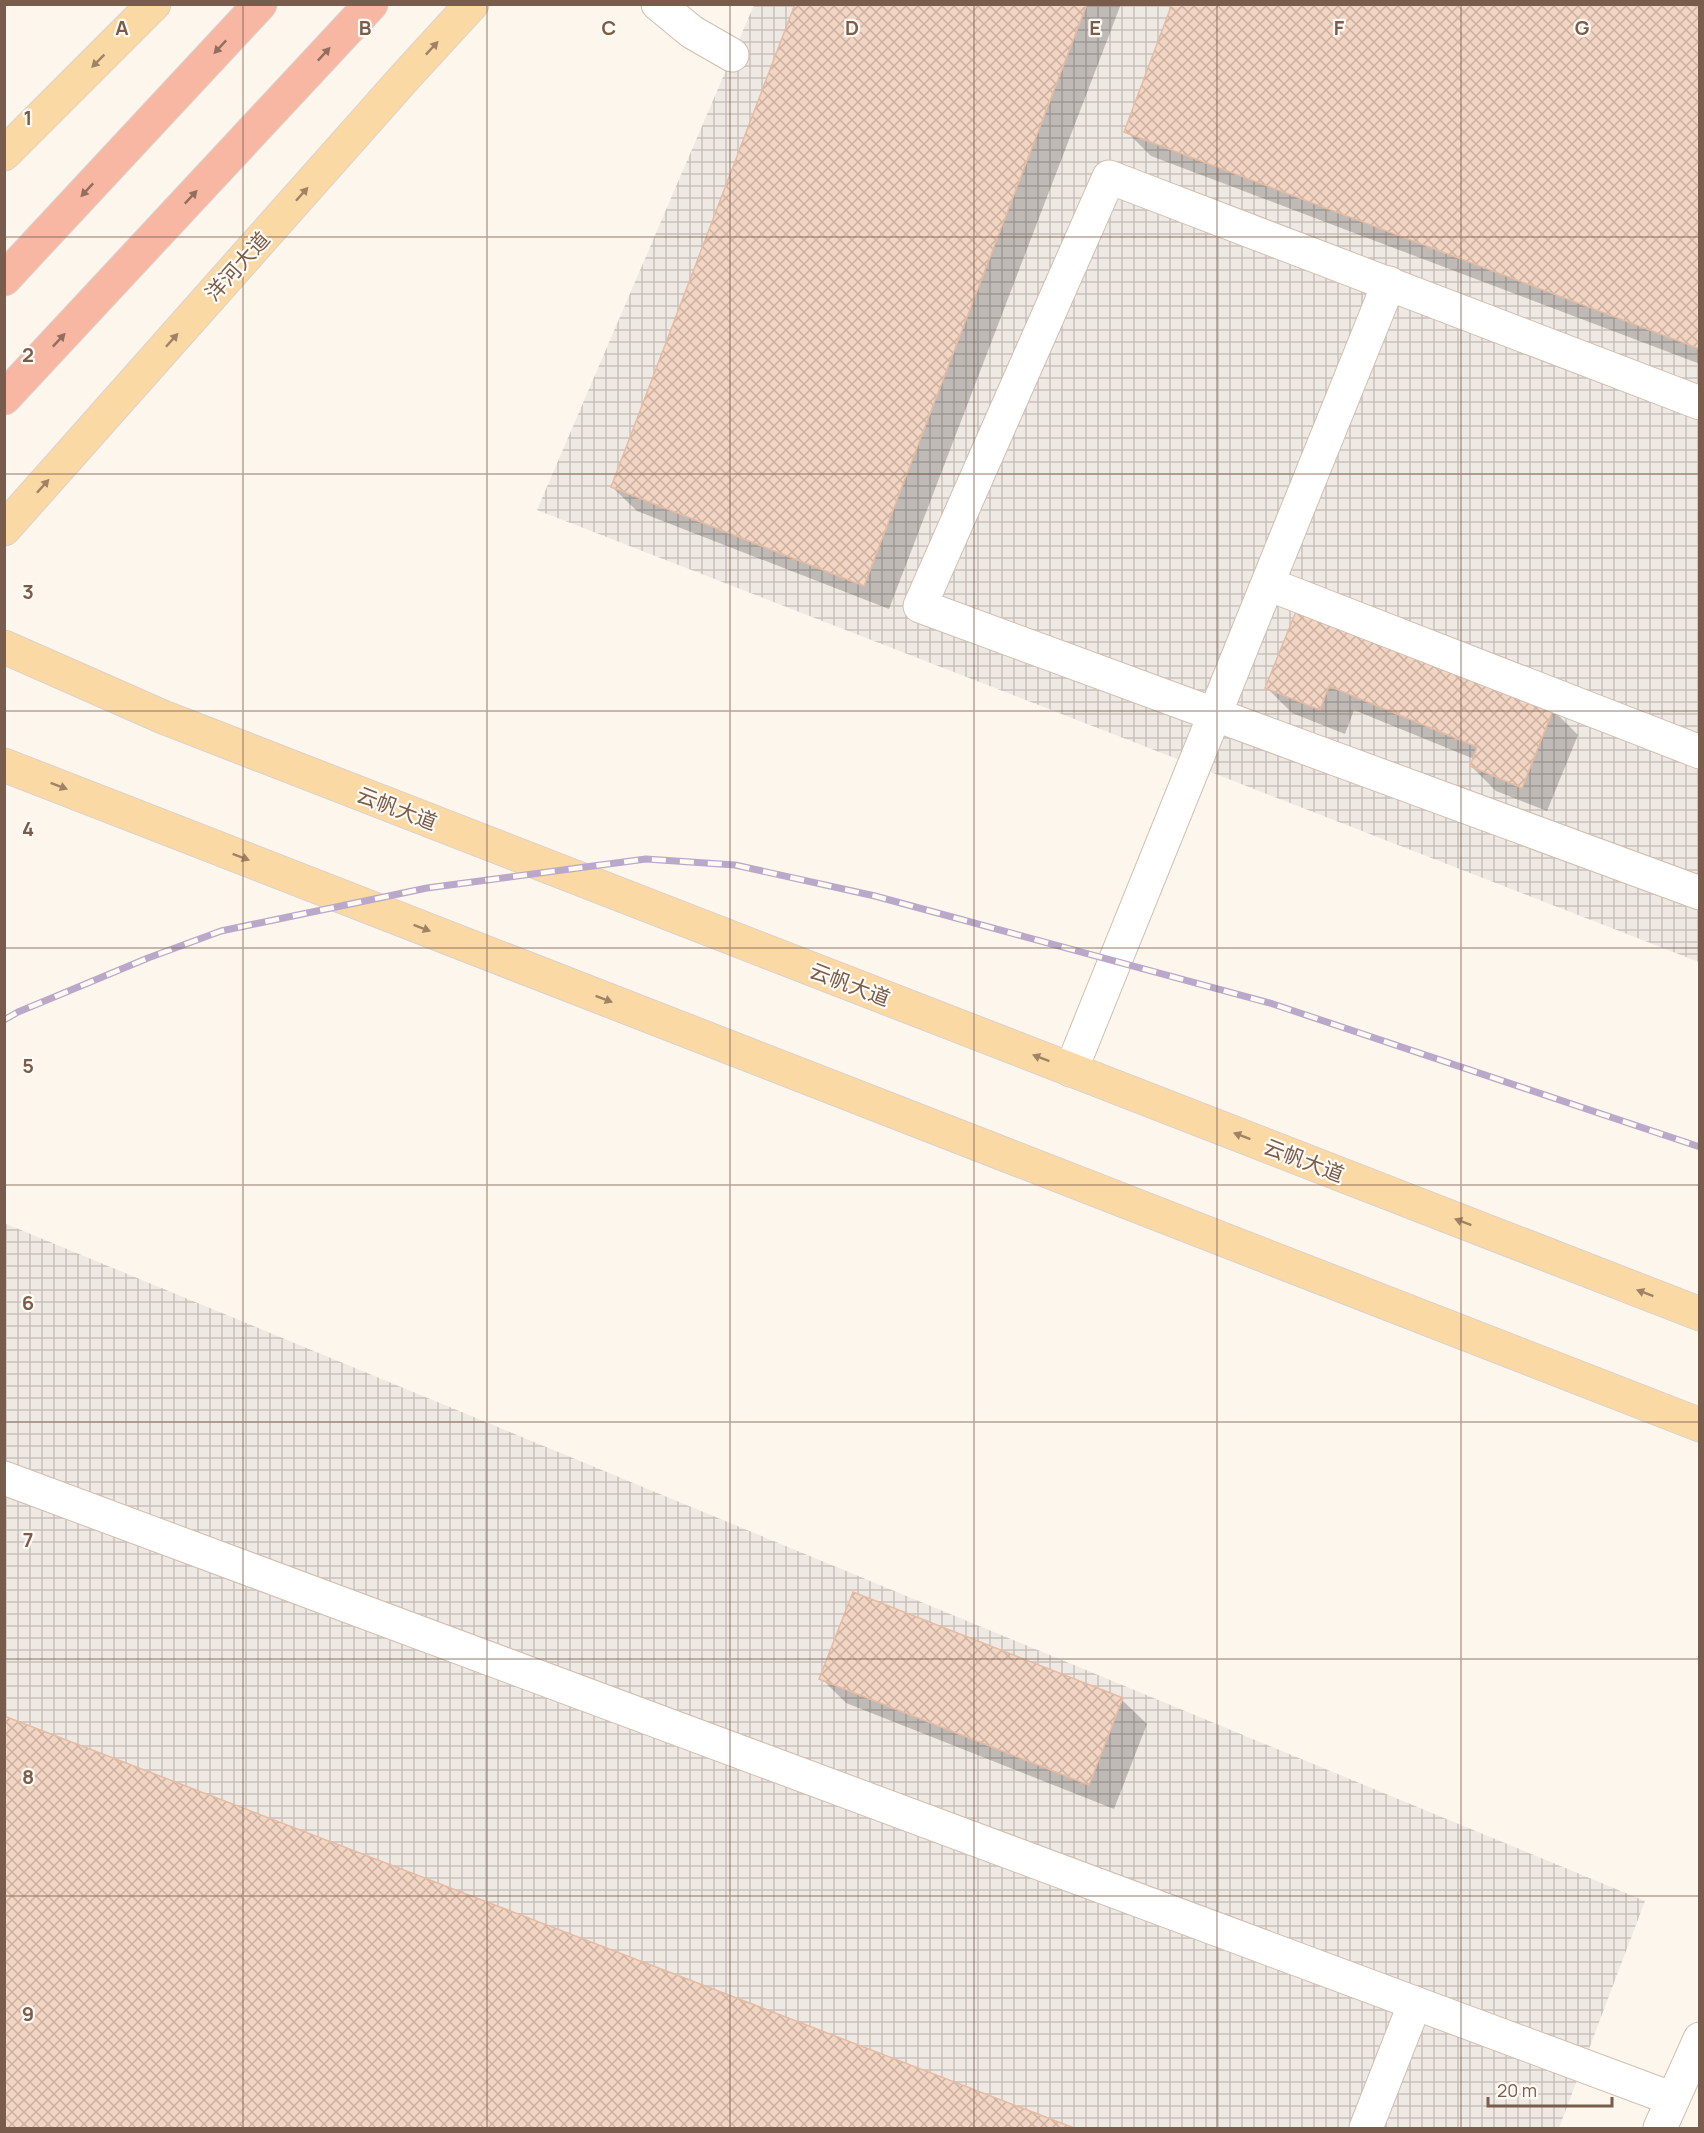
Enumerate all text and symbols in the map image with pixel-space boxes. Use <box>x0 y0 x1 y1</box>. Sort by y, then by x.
text: A <box>115 14 129 41</box>
text: B <box>359 14 372 41</box>
text: C <box>602 14 616 41</box>
text: D <box>845 14 859 41</box>
text: E <box>1089 14 1101 41</box>
text: F <box>1334 14 1345 41</box>
text: G <box>1575 14 1590 41</box>
one-way arrow <box>213 40 227 55</box>
one-way arrow <box>424 41 438 55</box>
one-way arrow <box>317 47 331 62</box>
one-way arrow <box>91 53 105 68</box>
text: 1 <box>24 104 32 131</box>
one-way arrow <box>81 182 94 197</box>
one-way arrow <box>295 186 309 201</box>
one-way arrow <box>184 191 198 205</box>
street label: 洋河大道 <box>198 225 276 307</box>
one-way arrow <box>166 332 179 347</box>
one-way arrow <box>52 333 65 348</box>
text: 2 <box>22 341 34 368</box>
one-way arrow <box>36 479 49 494</box>
text: 3 <box>22 578 34 605</box>
street label: 云帆大道 <box>353 780 441 836</box>
one-way arrow <box>50 782 68 792</box>
text: 4 <box>22 815 34 842</box>
one-way arrow <box>232 853 250 862</box>
one-way arrow <box>414 923 432 933</box>
street label: 云帆大道 <box>806 956 894 1012</box>
one-way arrow <box>595 994 613 1004</box>
text: 5 <box>22 1052 34 1079</box>
one-way arrow <box>1032 1053 1050 1062</box>
one-way arrow <box>1233 1131 1251 1140</box>
street label: 云帆大道 <box>1260 1132 1348 1188</box>
one-way arrow <box>1454 1217 1472 1226</box>
one-way arrow <box>1636 1287 1654 1297</box>
text: 6 <box>22 1289 34 1316</box>
text: 7 <box>23 1526 33 1553</box>
text: 8 <box>22 1763 34 1790</box>
text: 9 <box>22 2000 34 2027</box>
scale bar <box>1488 2070 1612 2108</box>
text: 20 m <box>1497 2078 1537 2102</box>

